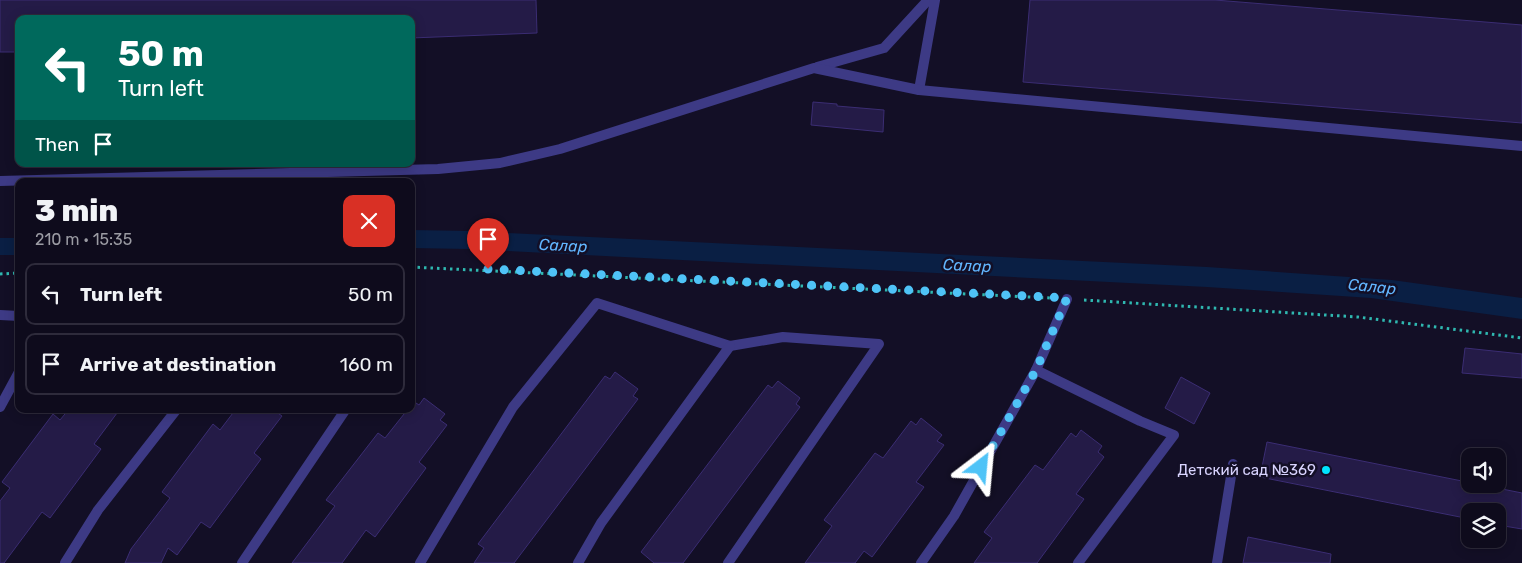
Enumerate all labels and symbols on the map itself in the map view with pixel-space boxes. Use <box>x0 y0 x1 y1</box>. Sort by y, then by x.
pin <box>467 218 509 269</box>
water label: Салар <box>538 235 588 256</box>
water label: Салар <box>942 255 992 276</box>
water label: Салар <box>1347 275 1397 299</box>
position arrow <box>954 440 1006 492</box>
place label: Детский сад №369 <box>1177 461 1316 479</box>
marker: Детский сад №369 <box>1320 464 1332 476</box>

